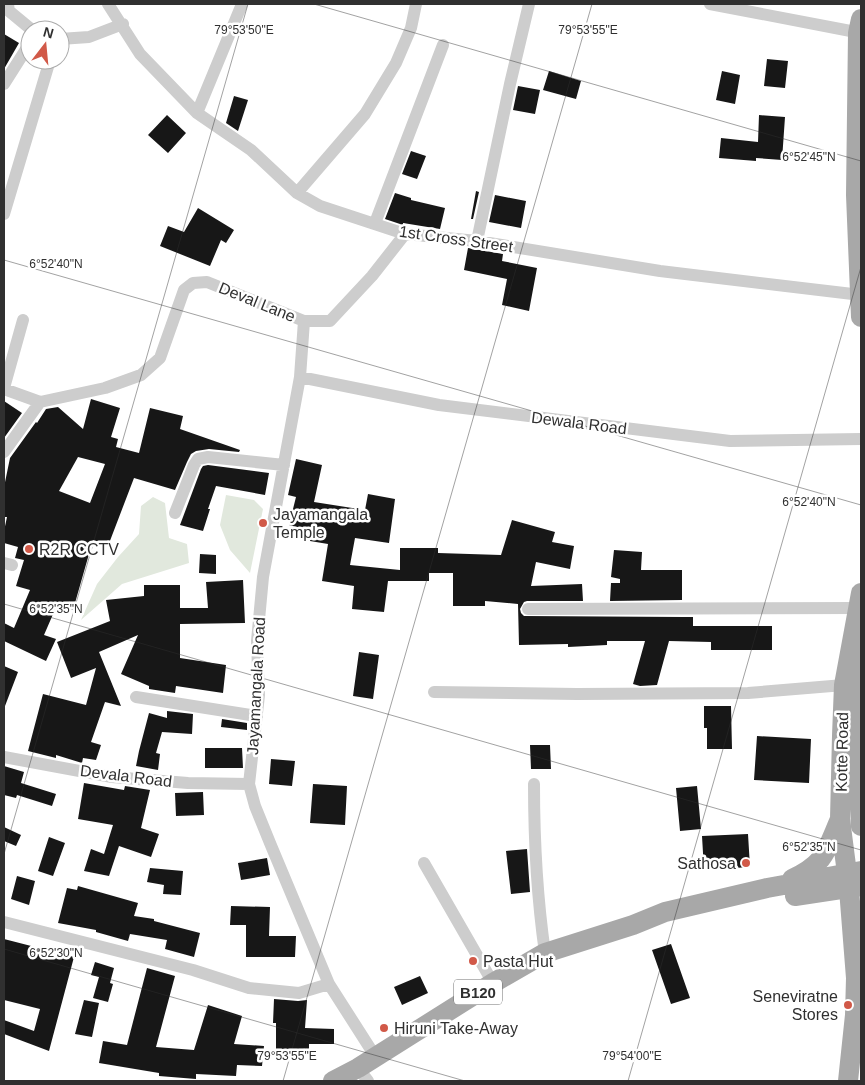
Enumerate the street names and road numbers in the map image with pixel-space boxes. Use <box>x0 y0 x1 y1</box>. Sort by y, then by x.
street label: 1st Cross Street <box>398 223 515 255</box>
street label: Deval Lane <box>216 279 298 325</box>
street label: Dewala Road <box>530 409 628 437</box>
street label: Jayamangala Road <box>244 617 268 755</box>
street label: Kotte Road <box>833 712 851 792</box>
street label: Devala Road <box>79 762 173 790</box>
road number: B120 <box>454 980 502 1004</box>

